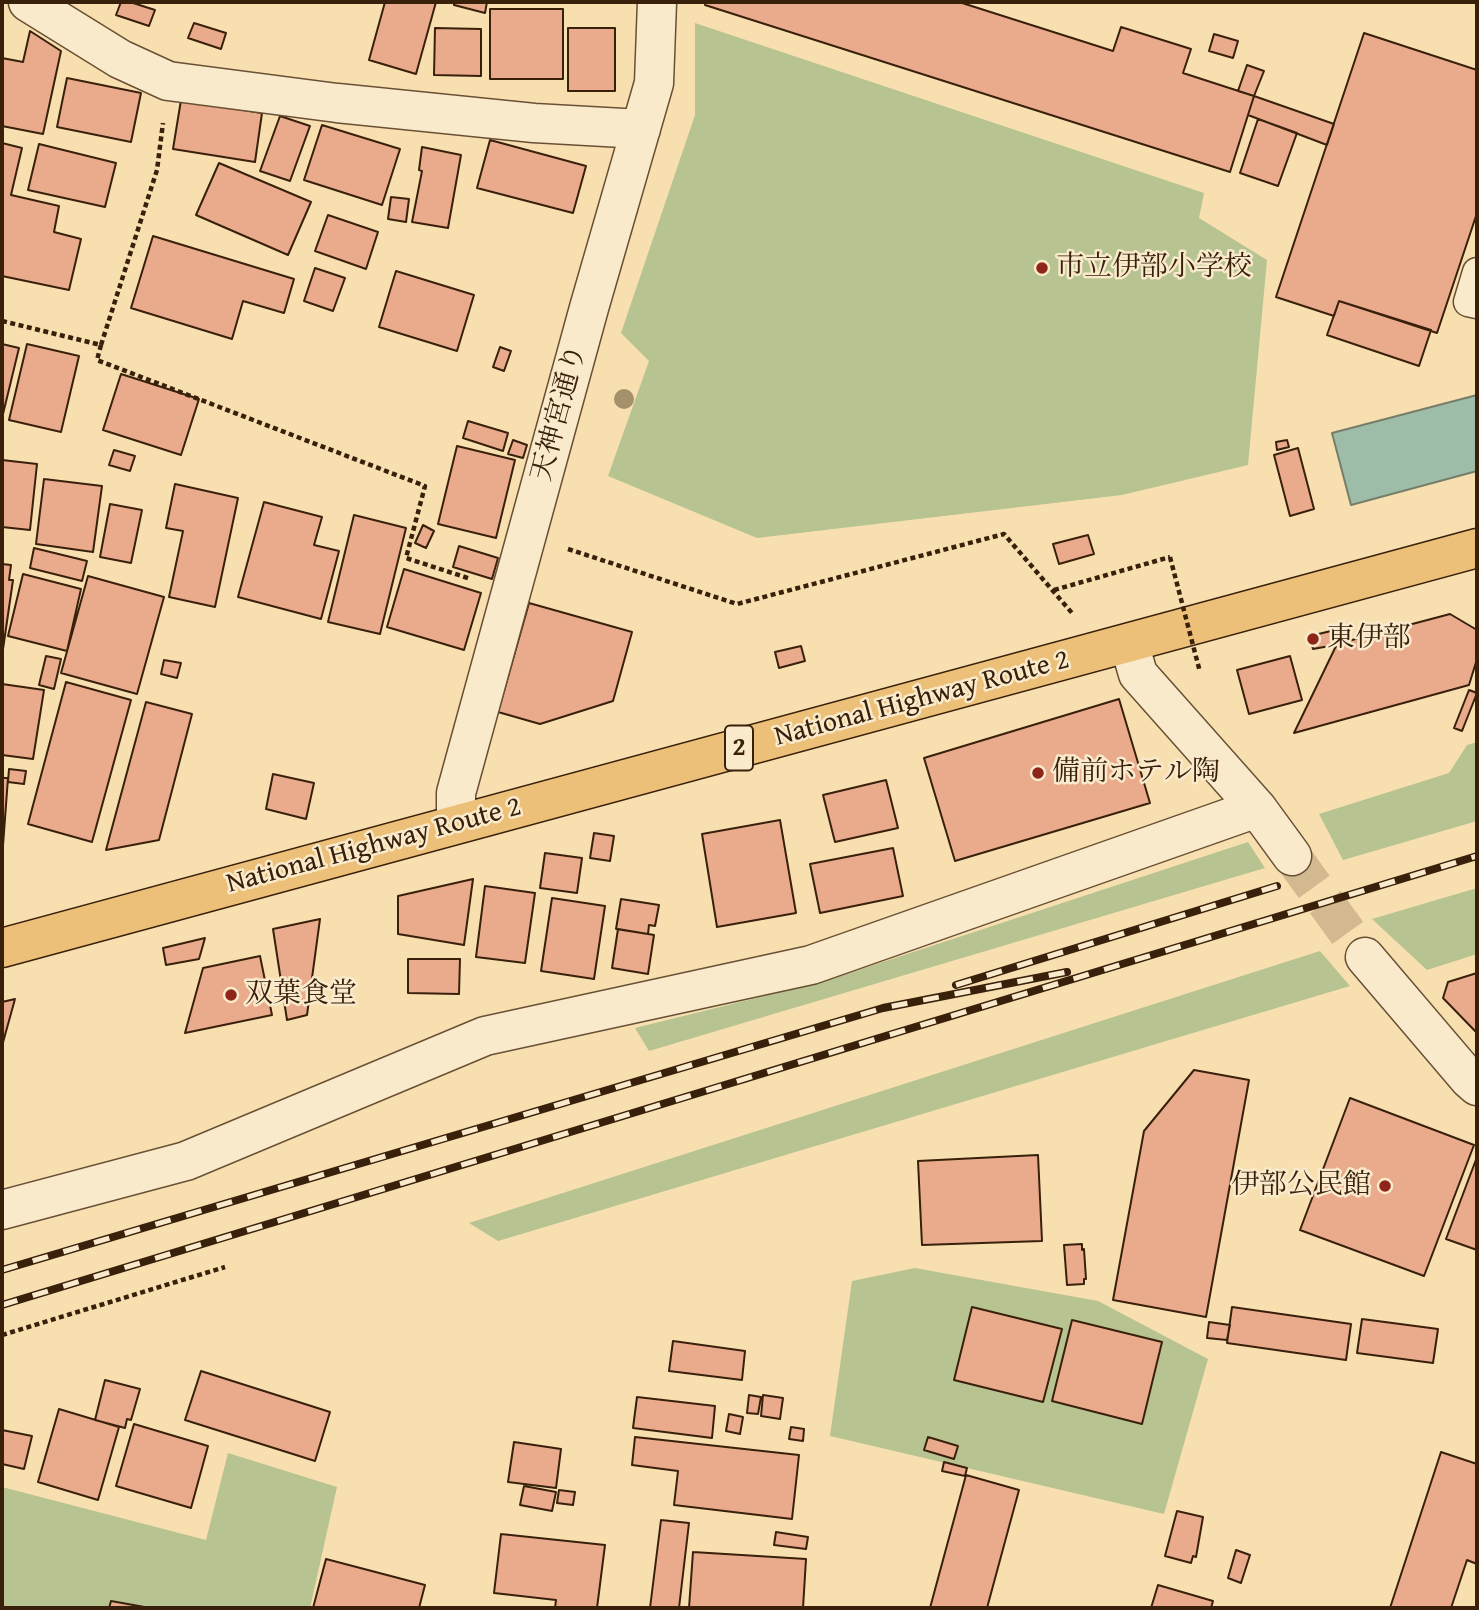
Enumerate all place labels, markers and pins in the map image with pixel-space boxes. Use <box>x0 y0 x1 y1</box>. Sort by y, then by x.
place label: 市立伊部小学校 <box>1056 251 1252 285</box>
marker: 市立伊部小学校 <box>1034 260 1050 276</box>
place label: 東伊部 <box>1327 622 1411 656</box>
marker: 東伊部 <box>1305 631 1321 647</box>
place label: 備前ホテル陶 <box>1052 756 1220 790</box>
marker: 備前ホテル陶 <box>1030 765 1046 781</box>
place label: 双葉食堂 <box>245 978 357 1012</box>
marker: 双葉食堂 <box>223 987 239 1003</box>
place label: 伊部公民館 <box>1231 1169 1371 1203</box>
marker: 伊部公民館 <box>1377 1178 1393 1194</box>

